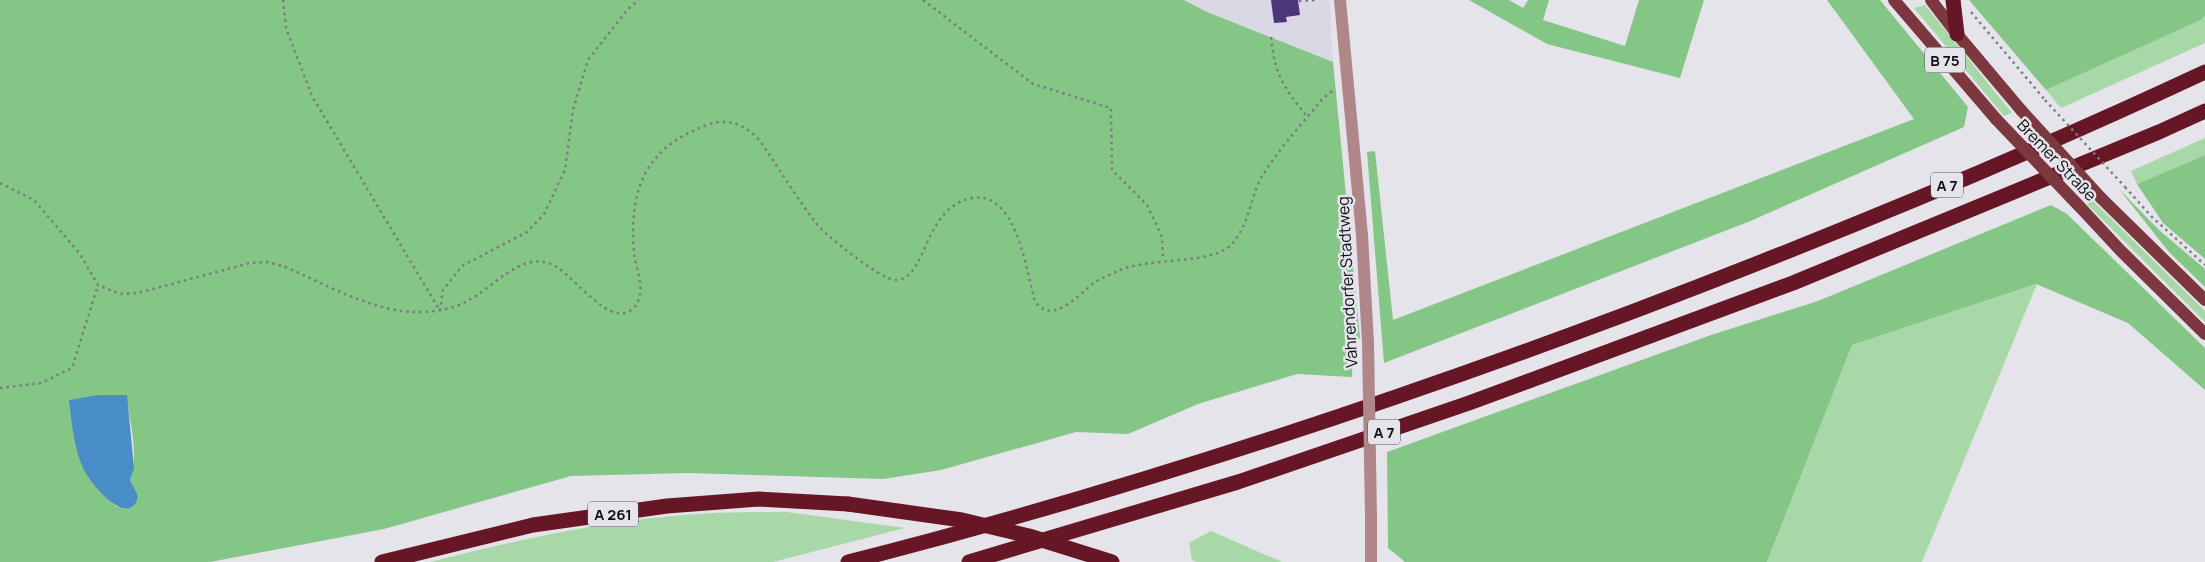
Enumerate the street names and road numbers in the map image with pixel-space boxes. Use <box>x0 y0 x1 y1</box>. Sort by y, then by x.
road number: B 75 <box>1925 48 1965 72</box>
street label: Bremer Straße <box>2012 114 2102 206</box>
road number: A 7 <box>1931 172 1963 198</box>
street label: Vahrendorfer Stadtweg <box>1332 196 1362 368</box>
road number: A 7 <box>1368 420 1400 444</box>
road number: A 261 <box>588 502 638 526</box>

